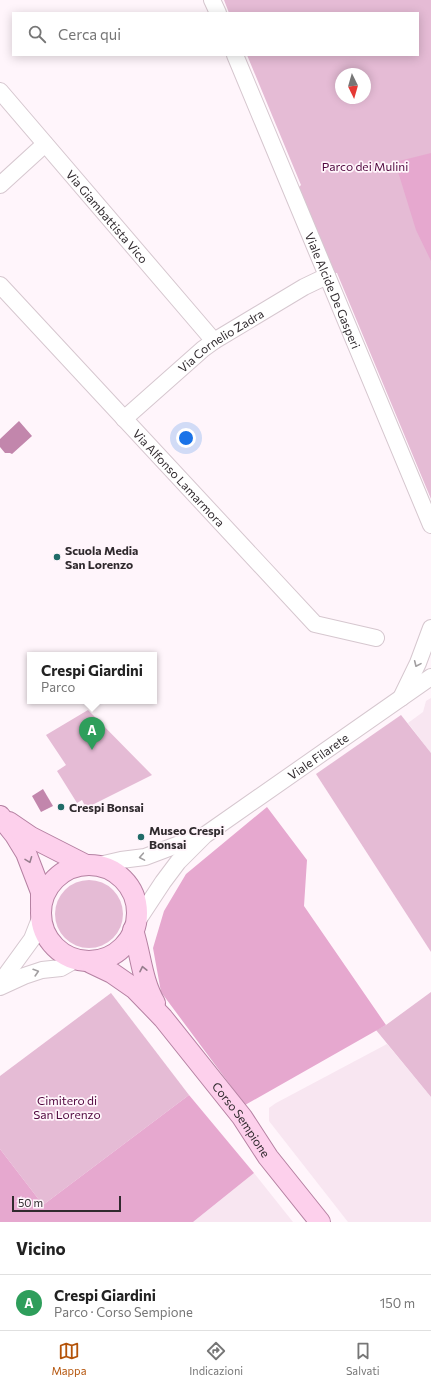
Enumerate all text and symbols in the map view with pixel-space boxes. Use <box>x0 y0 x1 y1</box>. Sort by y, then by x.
search box <box>12 12 419 56</box>
icon: search <box>26 23 48 45</box>
text: Cerca qui <box>58 25 121 43</box>
north arrow <box>335 68 371 104</box>
park label: Parco dei Mulini <box>322 159 408 173</box>
street label: Via Giambattista Vico <box>64 167 151 266</box>
street label: Viale Alcide De Gasperi <box>303 230 364 351</box>
street label: Via Cornelio Zadra <box>175 306 266 375</box>
street label: Via Alfonso Lamarmora <box>130 426 228 529</box>
your location <box>176 428 196 448</box>
place label: Scuola Media San Lorenzo <box>65 543 138 571</box>
marker: Scuola Media San Lorenzo <box>52 552 62 562</box>
popup <box>27 652 157 704</box>
one-way arrow <box>414 660 422 668</box>
text: Crespi Giardini <box>41 661 143 679</box>
text: Parco <box>41 679 75 695</box>
pin: A <box>79 717 105 750</box>
street label: Viale Filarete <box>285 730 351 782</box>
place label: Crespi Bonsai <box>69 800 144 814</box>
marker: Crespi Bonsai <box>56 802 66 812</box>
place label: Museo Crespi Bonsai <box>149 823 224 851</box>
marker: Museo Crespi Bonsai <box>136 832 146 842</box>
one-way arrow <box>139 852 146 861</box>
one-way arrow <box>24 857 32 864</box>
one-way arrow <box>139 966 147 973</box>
one-way arrow <box>32 968 39 977</box>
street label: Corso Sempione <box>210 1079 273 1160</box>
park label: Cimitero di San Lorenzo <box>33 1093 101 1121</box>
scale bar <box>12 1194 121 1213</box>
text: 50 m <box>18 1196 43 1209</box>
text: Vicino <box>16 1238 66 1259</box>
text: Crespi Giardini <box>54 1286 156 1304</box>
text: A <box>24 1295 34 1311</box>
text: 150 m <box>380 1295 415 1311</box>
text: Parco · Corso Sempione <box>54 1304 193 1320</box>
tab: Mappa <box>51 1340 86 1377</box>
tab: Indicazioni <box>189 1340 243 1377</box>
tab: Salvati <box>346 1340 380 1377</box>

